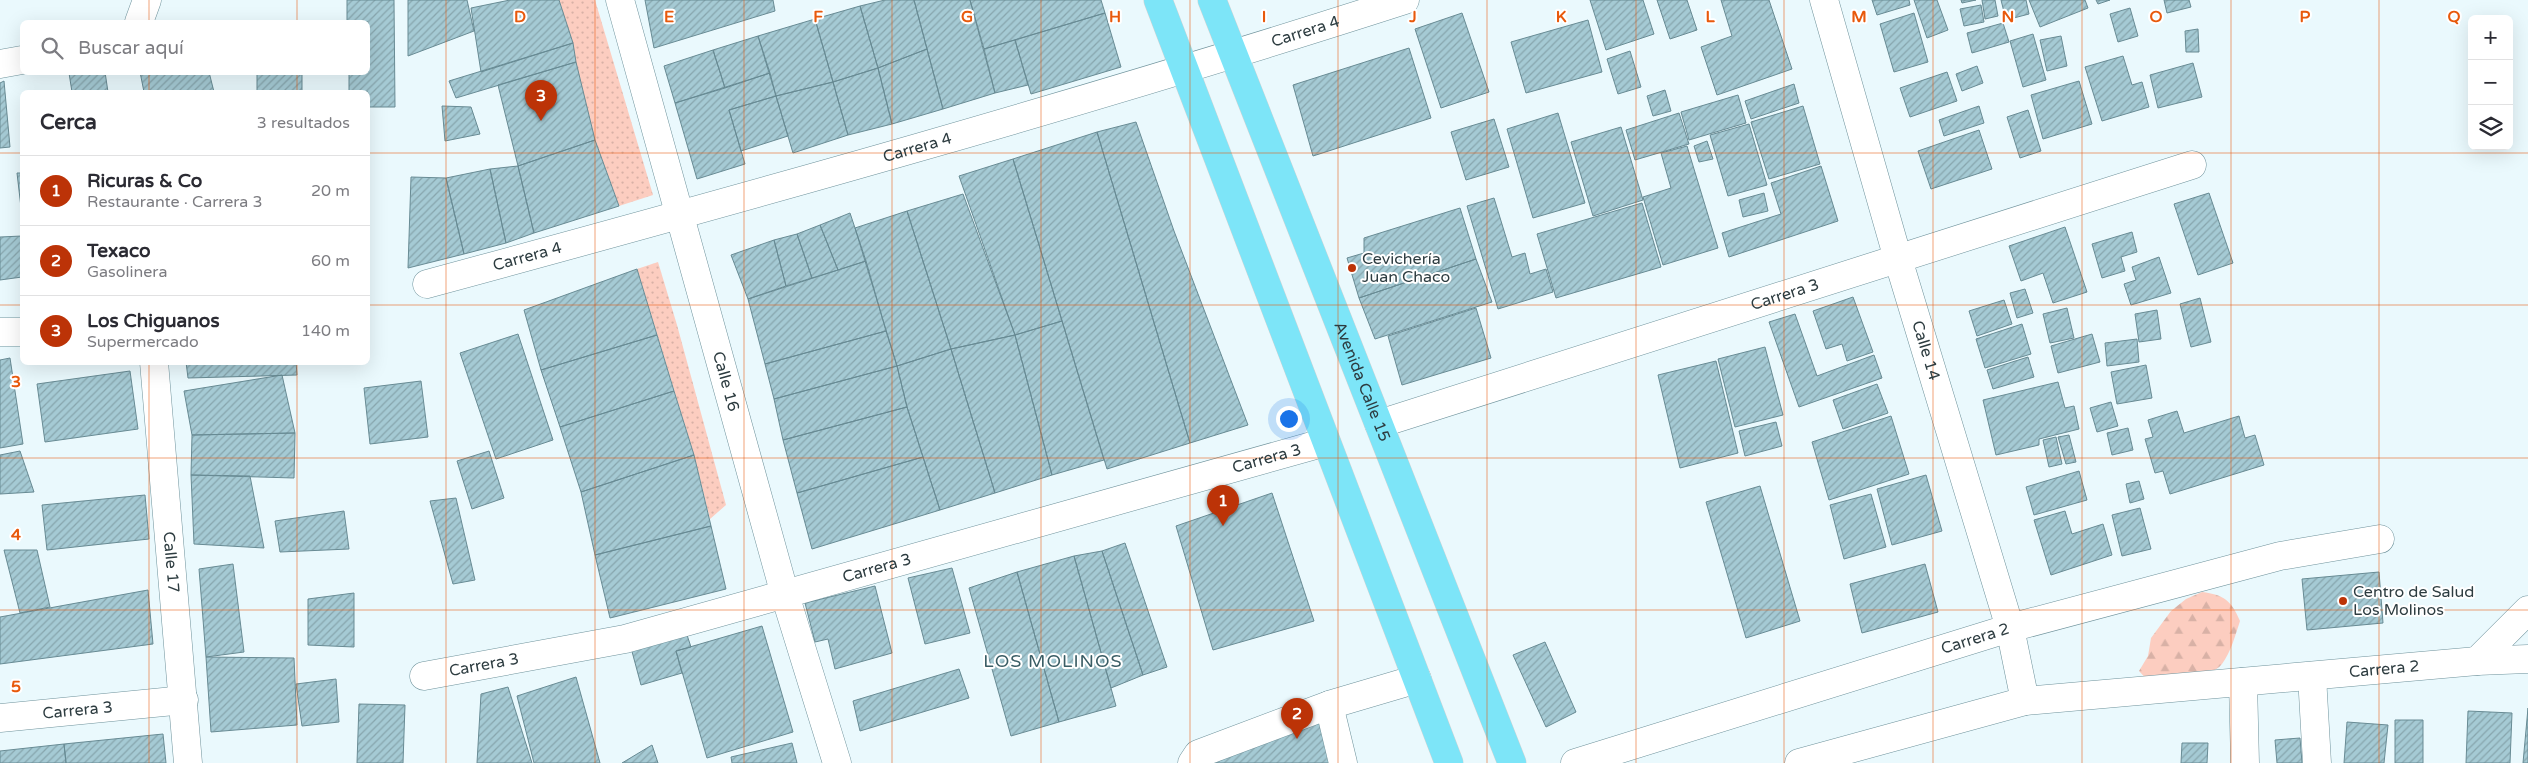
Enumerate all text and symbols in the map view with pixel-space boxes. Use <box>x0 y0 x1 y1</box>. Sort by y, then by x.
text: D <box>514 7 526 27</box>
text: E <box>664 7 674 27</box>
text: F <box>813 7 823 27</box>
text: G <box>961 7 973 27</box>
text: H <box>1109 7 1121 27</box>
text: I <box>1262 7 1266 27</box>
text: J <box>1408 7 1417 27</box>
text: K <box>1556 7 1567 27</box>
text: L <box>1705 7 1715 27</box>
text: M <box>1851 7 1867 27</box>
text: N <box>2002 7 2014 27</box>
text: O <box>2150 7 2163 27</box>
text: P <box>2300 7 2311 27</box>
text: Q <box>2448 7 2461 27</box>
street label: Carrera 4 <box>1269 11 1342 52</box>
map controls <box>2468 15 2513 150</box>
button: + <box>2468 15 2513 60</box>
search box <box>20 20 370 75</box>
icon: search <box>38 34 66 62</box>
text: Buscar aquí <box>78 37 184 59</box>
button: − <box>2468 60 2513 105</box>
pin: 3 <box>525 80 557 121</box>
button: layers <box>2468 105 2513 150</box>
text: Cerca <box>40 110 97 135</box>
text: 3 resultados <box>257 113 350 133</box>
street label: Carrera 4 <box>881 128 954 167</box>
text: Ricuras & Co <box>87 170 202 192</box>
text: 1 <box>51 181 61 201</box>
text: 20 m <box>311 181 350 201</box>
text: Restaurante · Carrera 3 <box>87 192 263 212</box>
street label: Carrera 4 <box>491 238 564 276</box>
text: Texaco <box>87 240 151 262</box>
place label: Cevichería Juan Chaco <box>1362 249 1450 287</box>
text: 2 <box>51 251 61 271</box>
text: 60 m <box>311 251 350 271</box>
text: Gasolinera <box>87 262 167 282</box>
marker: Cevichería Juan Chaco <box>1346 262 1358 274</box>
street label: Carrera 3 <box>1748 274 1822 315</box>
text: Los Chiguanos <box>87 310 220 332</box>
street label: Calle 14 <box>1907 318 1944 383</box>
street label: Avenida Calle 15 <box>1329 319 1395 444</box>
text: 3 <box>51 321 61 341</box>
text: 140 m <box>301 321 350 341</box>
text: Supermercado <box>87 332 199 352</box>
street label: Calle 16 <box>708 349 744 414</box>
text: 3 <box>11 372 21 392</box>
your location <box>1276 406 1302 432</box>
street label: Carrera 3 <box>1230 439 1303 478</box>
pin: 1 <box>1207 485 1239 526</box>
text: 4 <box>11 525 21 545</box>
street label: Calle 17 <box>158 531 184 594</box>
street label: Carrera 3 <box>840 549 914 587</box>
place label: Centro de Salud Los Molinos <box>2353 582 2474 620</box>
marker: Centro de Salud Los Molinos <box>2337 595 2349 607</box>
street label: Carrera 2 <box>1938 619 2012 659</box>
street label: Carrera 3 <box>447 649 521 681</box>
district label: LOS MOLINOS <box>983 650 1123 672</box>
street label: Carrera 2 <box>2348 656 2420 682</box>
text: 5 <box>11 677 21 697</box>
street label: Carrera 3 <box>42 697 114 724</box>
pin: 2 <box>1281 698 1313 739</box>

